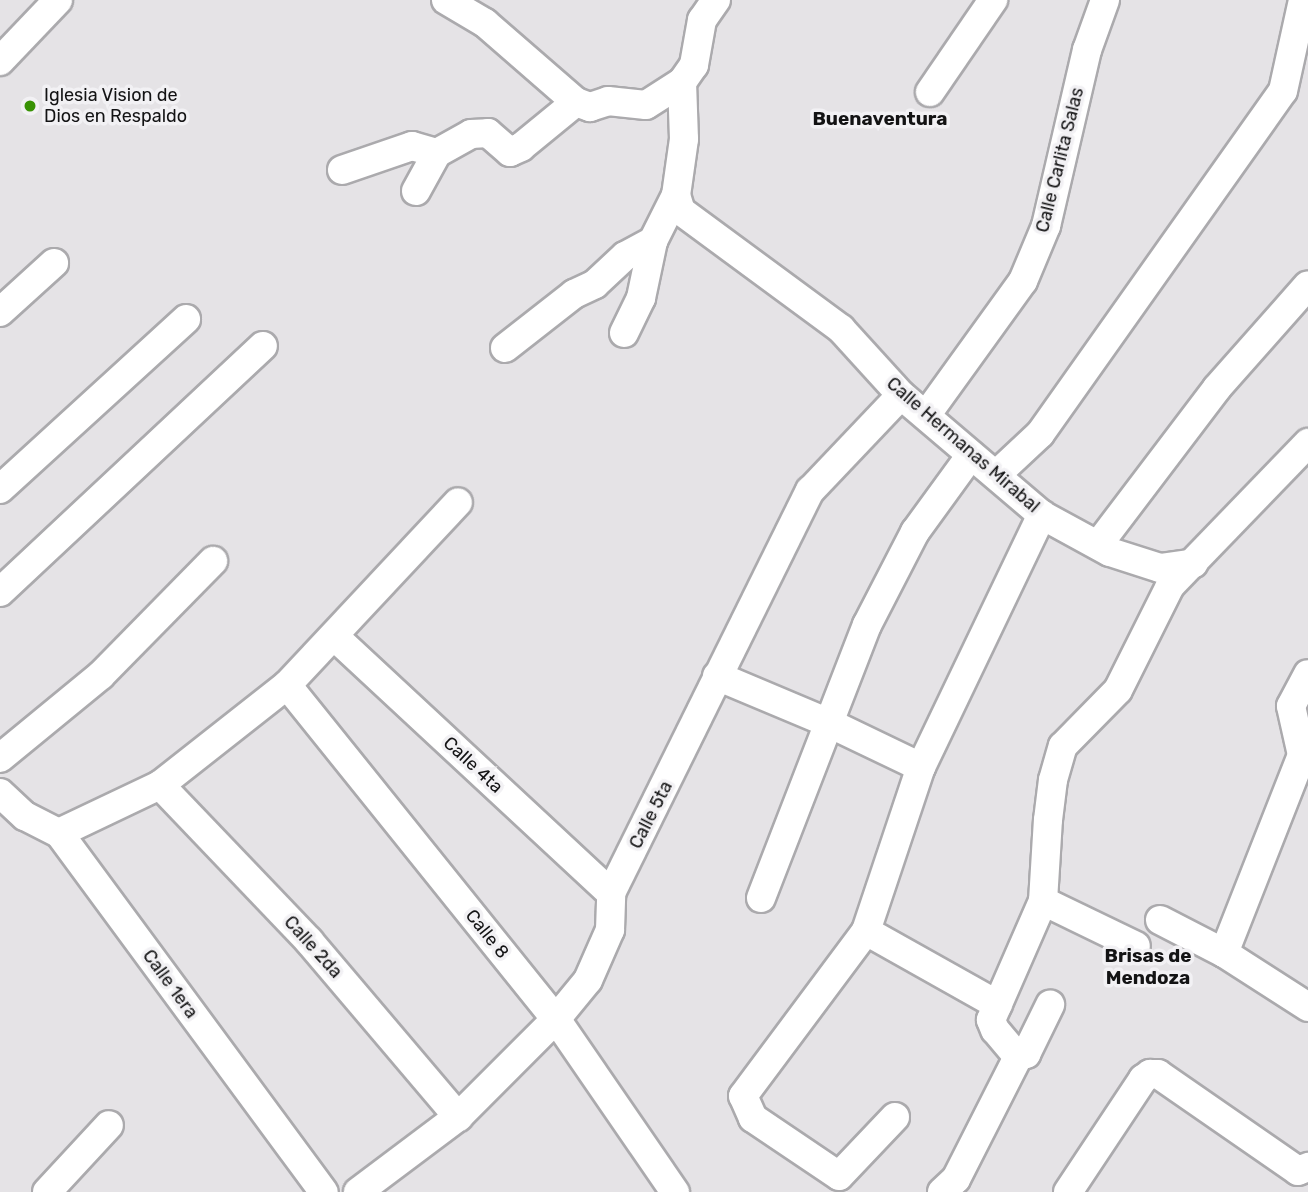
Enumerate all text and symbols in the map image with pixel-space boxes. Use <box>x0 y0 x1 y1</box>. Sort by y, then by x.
place label: Iglesia Vision de Dios en Respaldo <box>44 85 187 128</box>
street label: Calle Carlita Salas <box>1032 85 1088 235</box>
marker: Iglesia Vision de Dios en Respaldo <box>22 98 38 114</box>
district label: Buenaventura <box>812 108 948 130</box>
street label: Calle Hermanas Mirabal <box>882 373 1044 517</box>
street label: Calle 4ta <box>439 732 507 798</box>
street label: Calle 5ta <box>625 778 677 852</box>
street label: Calle 8 <box>461 905 513 963</box>
street label: Calle 2da <box>279 911 347 983</box>
street label: Calle 1era <box>138 945 202 1023</box>
district label: Brisas de Mendoza <box>1105 945 1191 989</box>

